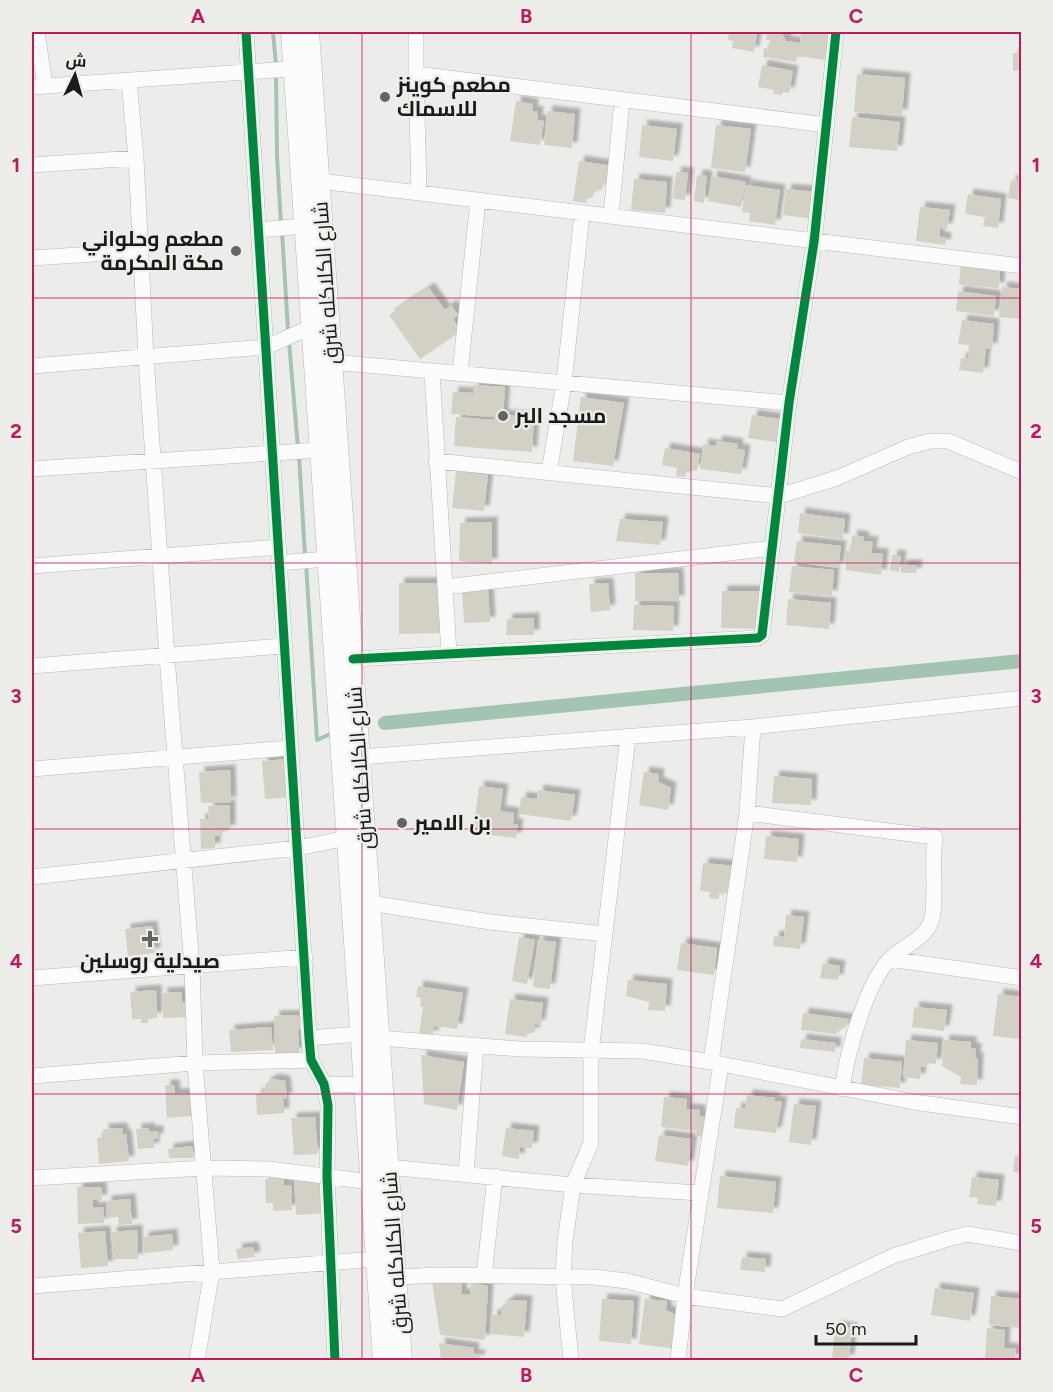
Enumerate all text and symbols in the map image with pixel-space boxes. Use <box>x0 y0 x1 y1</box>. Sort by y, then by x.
text: A <box>191 4 206 28</box>
text: B <box>520 4 532 28</box>
text: C <box>849 4 863 28</box>
north arrow <box>45 45 105 105</box>
text: ش <box>65 50 87 71</box>
place label: مطعم كوينز للاسماك <box>396 72 511 121</box>
marker: مطعم كوينز للاسماك <box>378 90 392 104</box>
text: 1 <box>12 153 20 177</box>
text: 1 <box>1032 153 1040 177</box>
street label: شارع الكلاكله شرق <box>307 200 346 365</box>
place label: مطعم وحلواني مكة المكرمة <box>82 226 224 275</box>
marker: مطعم وحلواني مكة المكرمة <box>229 244 243 258</box>
place label: مسجد البر <box>514 403 606 428</box>
marker: مسجد البر <box>496 409 510 423</box>
text: 2 <box>10 419 22 443</box>
text: 2 <box>1030 419 1042 443</box>
text: 3 <box>10 684 22 708</box>
text: 3 <box>1030 684 1042 708</box>
street label: شارع الكلاكله شرق <box>341 685 380 850</box>
place label: بن الامير <box>413 810 491 835</box>
marker: بن الامير <box>395 816 409 830</box>
marker: صيدلية روسلين <box>143 932 157 946</box>
place label: صيدلية روسلين <box>80 948 220 974</box>
text: 4 <box>10 949 23 973</box>
text: 4 <box>1030 949 1043 973</box>
street label: شارع الكلاكله شرق <box>376 1170 415 1335</box>
text: 5 <box>10 1214 22 1238</box>
text: 5 <box>1030 1214 1042 1238</box>
scale bar <box>816 1308 916 1346</box>
text: 50 m <box>825 1318 867 1340</box>
text: A <box>191 1363 206 1387</box>
text: B <box>520 1363 532 1387</box>
text: C <box>849 1363 863 1387</box>

